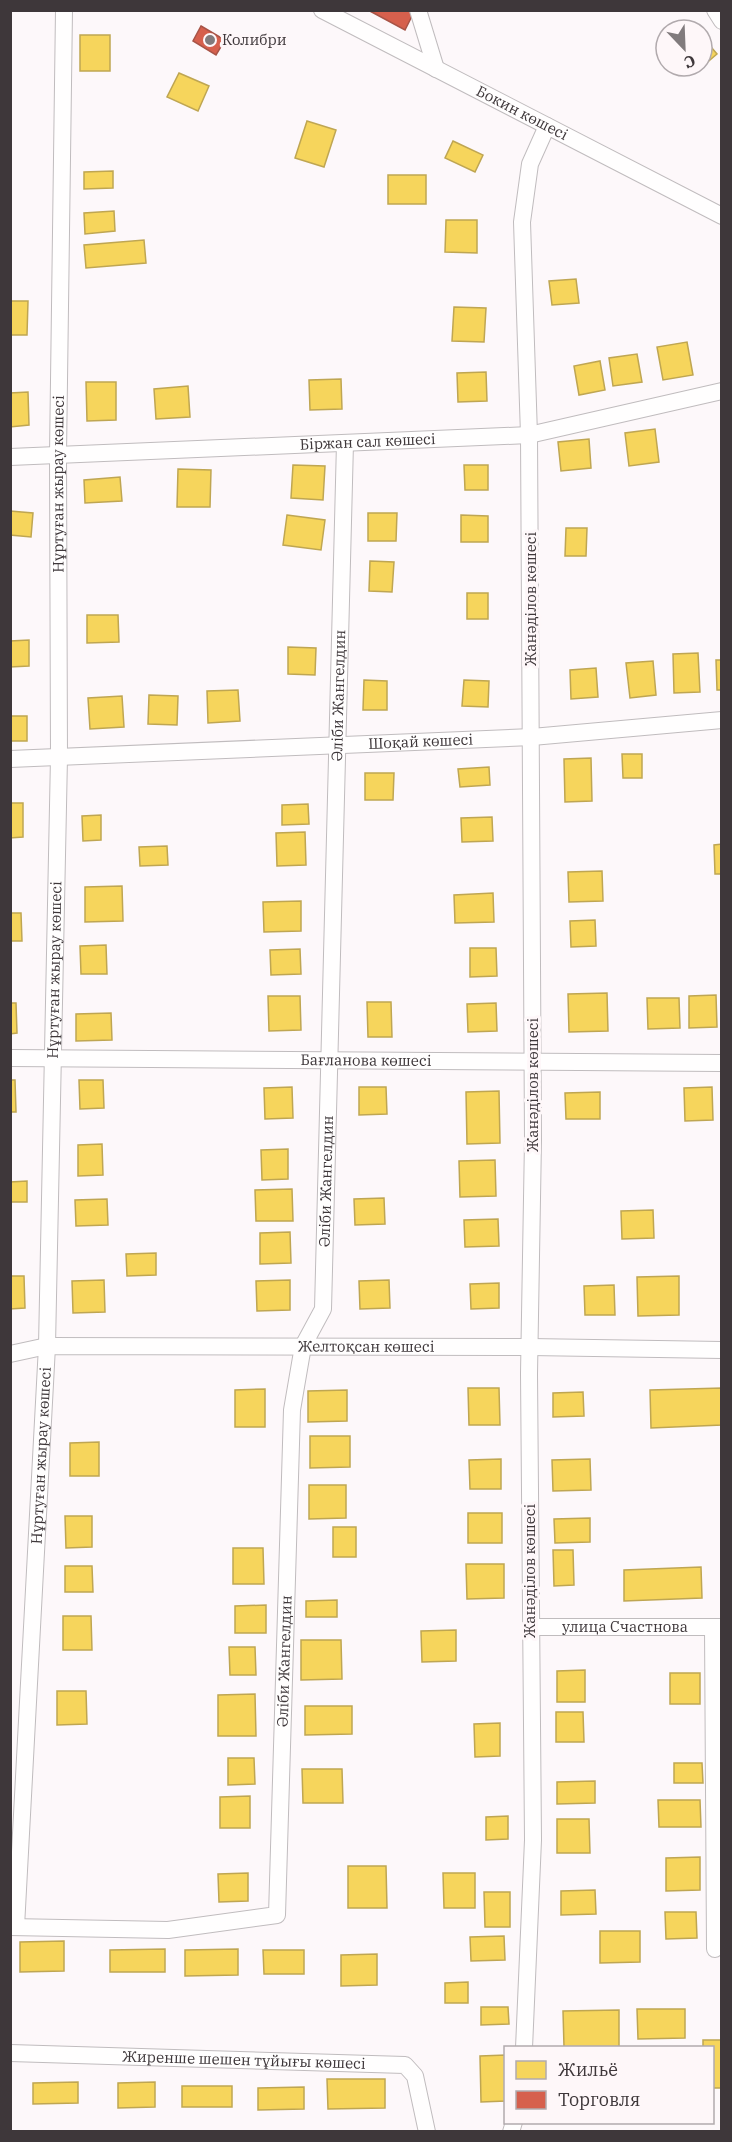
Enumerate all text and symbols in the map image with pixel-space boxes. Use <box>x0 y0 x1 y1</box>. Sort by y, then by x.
north arrow <box>654 18 714 78</box>
place label: Колибри <box>222 30 287 49</box>
marker: Колибри <box>203 33 217 47</box>
text: С <box>681 51 699 73</box>
street label: Бокин көшесі <box>473 81 572 144</box>
street label: Нұртуған жырау көшесі <box>48 395 68 573</box>
street label: Біржан сал көшесі <box>299 429 436 454</box>
street label: Жанәділов көшесі <box>521 532 540 666</box>
street label: Әліби Жангелдин <box>327 629 349 762</box>
street label: Шоқай көшесі <box>368 729 474 753</box>
street label: Нұртуған жырау көшесі <box>43 881 65 1059</box>
street label: Жанәділов көшесі <box>523 1018 542 1152</box>
street label: Бағланова көшесі <box>300 1050 432 1070</box>
street label: Әліби Жангелдин <box>315 1115 337 1247</box>
street label: Желтоқсан көшесі <box>298 1337 435 1356</box>
street label: Нұртуған жырау көшесі <box>26 1366 55 1545</box>
street label: Жанәділов көшесі <box>520 1504 539 1638</box>
street label: Әліби Жангелдин <box>273 1595 295 1727</box>
street label: улица Счастнова <box>562 1617 688 1636</box>
street label: Жиренше шешен тұйығы көшесі <box>122 2046 366 2073</box>
legend <box>504 2046 714 2124</box>
text: Жильё <box>558 2058 618 2081</box>
text: Торговля <box>558 2088 640 2111</box>

